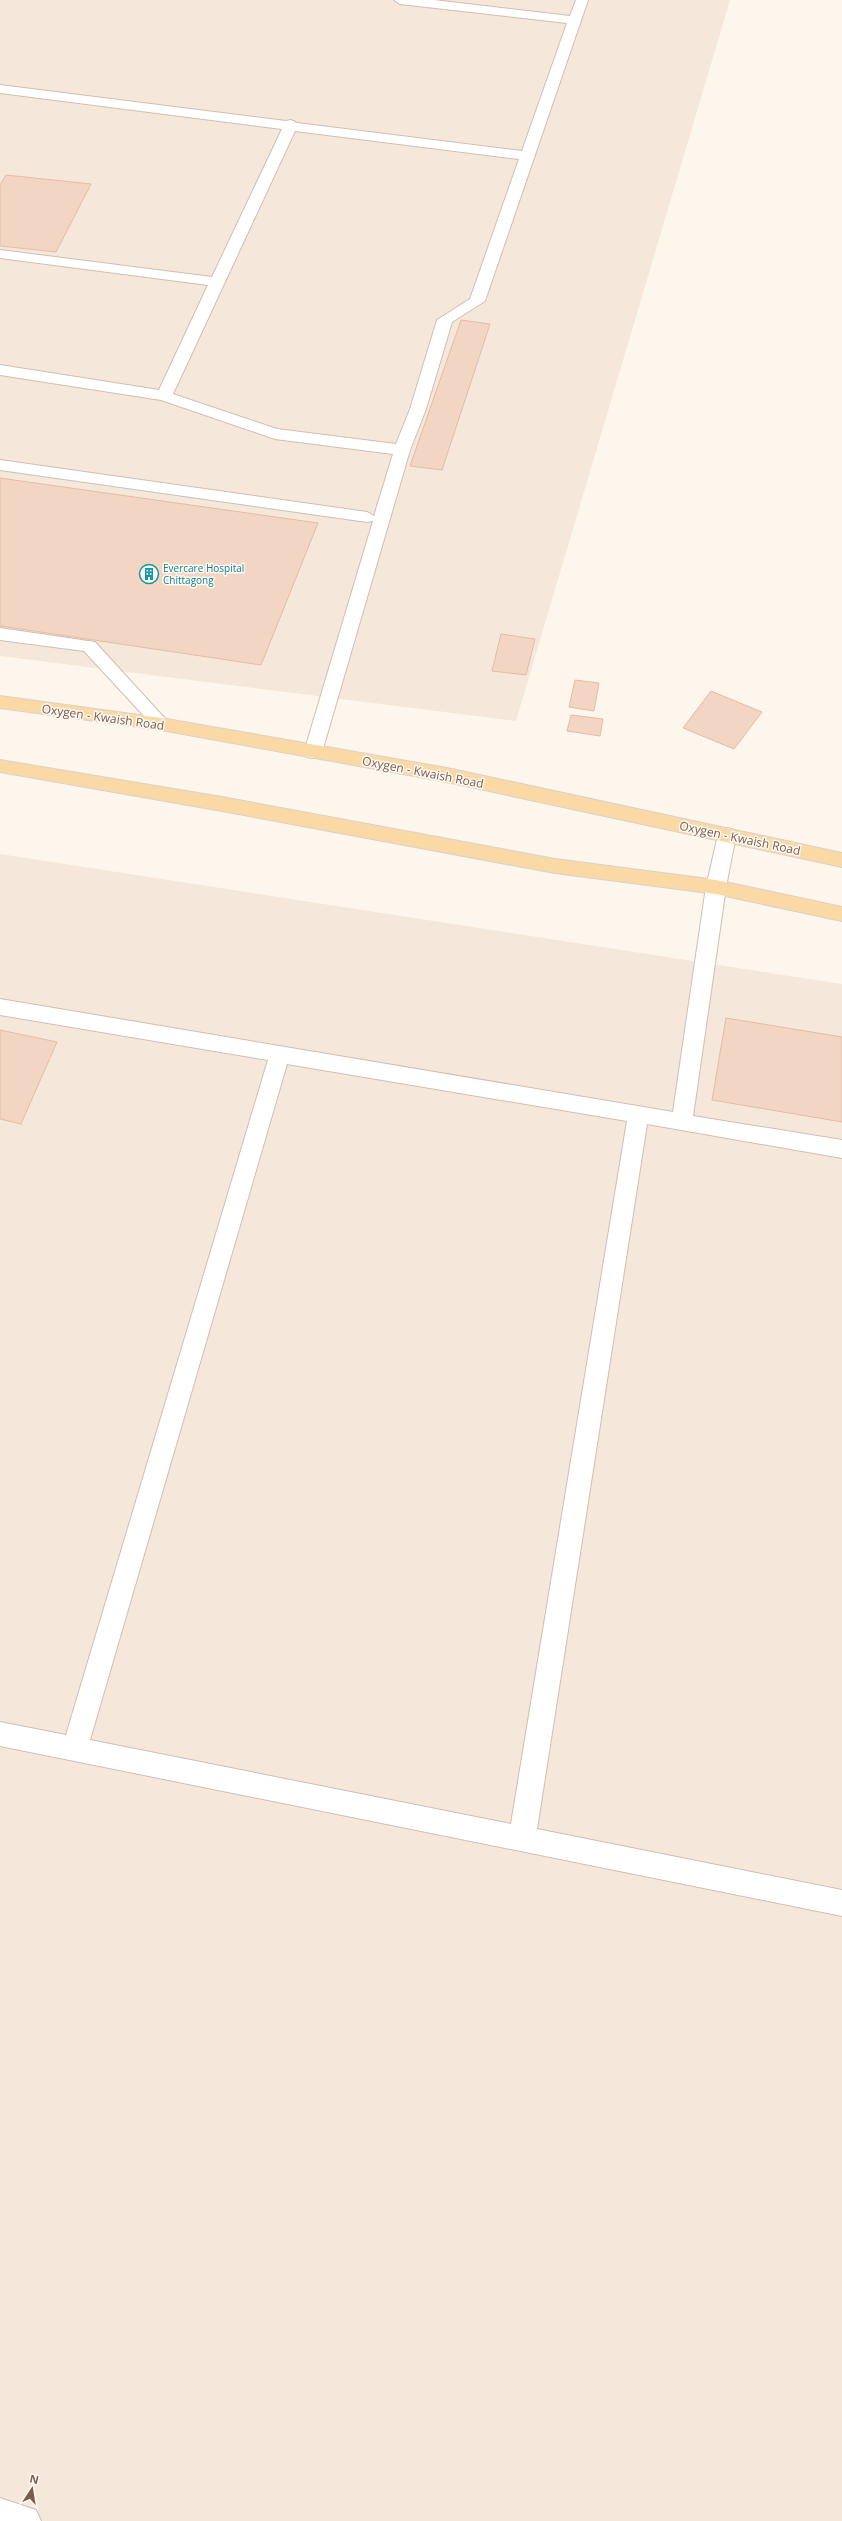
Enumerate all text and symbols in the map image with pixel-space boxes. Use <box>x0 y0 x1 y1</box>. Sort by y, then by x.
place label: Evercare Hospital Chittagong <box>163 561 244 587</box>
building icon: Evercare Hospital Chittagong <box>138 563 160 585</box>
street label: Oxygen - Kwaish Road <box>41 700 165 734</box>
street label: Oxygen - Kwaish Road <box>361 752 485 792</box>
street label: Oxygen - Kwaish Road <box>678 817 802 859</box>
north arrow <box>12 2469 52 2509</box>
text: N <box>28 2470 40 2487</box>

